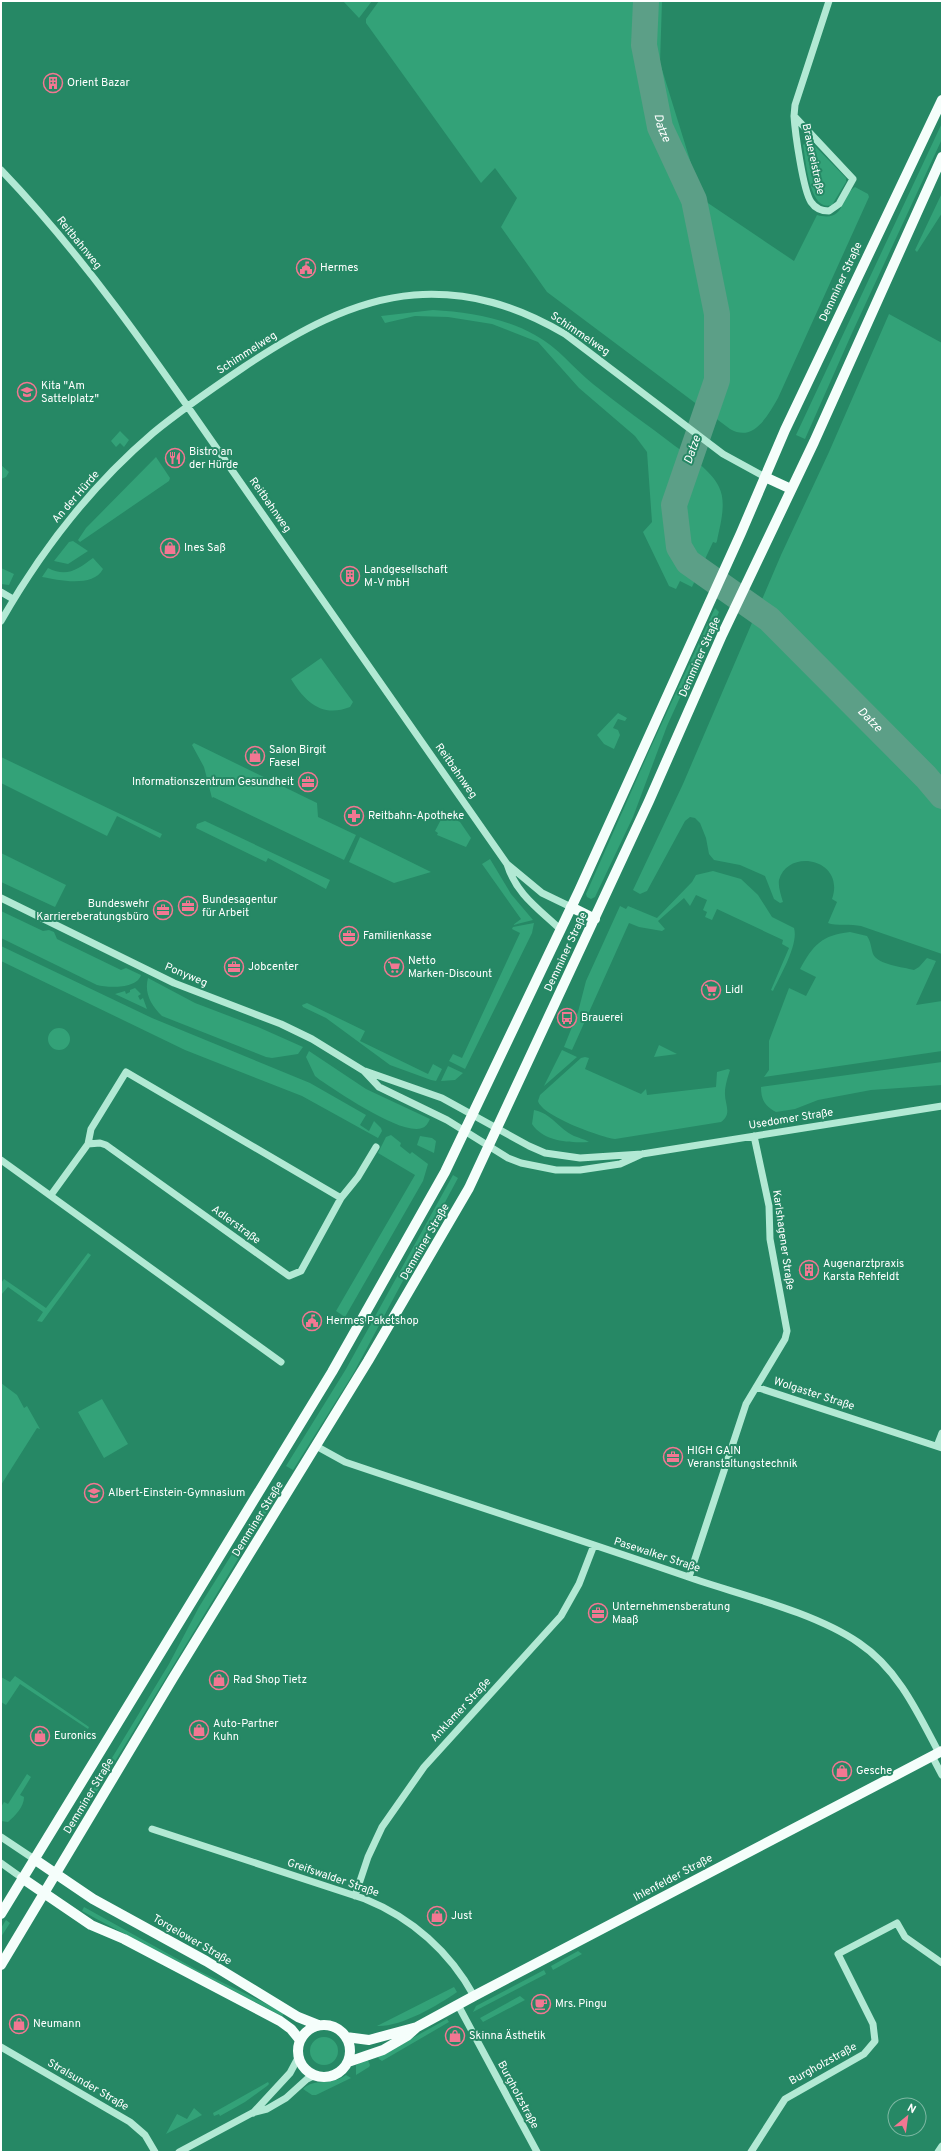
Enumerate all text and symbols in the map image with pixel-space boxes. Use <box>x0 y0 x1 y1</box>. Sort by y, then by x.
building icon: Orient Bazar <box>42 72 64 94</box>
place label: Orient Bazar <box>67 76 130 90</box>
water label: Datze <box>650 112 674 146</box>
street label: Brauereistraße <box>799 122 827 196</box>
street label: Reitbahnweg <box>53 214 105 272</box>
street label: Demminer Straße <box>816 240 866 324</box>
public building icon: Hermes <box>295 257 317 279</box>
place label: Hermes <box>320 261 358 275</box>
street label: Schimmelweg <box>548 309 612 359</box>
street label: Schimmelweg <box>214 328 280 378</box>
place label: Kita "Am Sattelplatz" <box>41 379 99 406</box>
school or university icon: Kita "Am Sattelplatz" <box>16 381 38 403</box>
water label: Datze <box>681 433 706 466</box>
place label: Bistro an der Hürde <box>189 445 238 472</box>
restaurant icon: Bistro an der Hürde <box>164 447 186 469</box>
street label: An der Hürde <box>49 468 103 526</box>
street label: Reitbahnweg <box>246 475 294 535</box>
shop icon: Ines Saß <box>159 537 181 559</box>
place label: Ines Saß <box>184 541 226 555</box>
place label: Landgesellschaft M-V mbH <box>364 563 448 590</box>
building icon: Landgesellschaft M-V mbH <box>339 565 361 587</box>
street label: Demminer Straße <box>676 615 724 699</box>
water label: Datze <box>853 704 886 737</box>
street label: Reitbahnweg <box>432 741 480 801</box>
place label: Salon Birgit Faesel <box>269 743 326 770</box>
shop icon: Salon Birgit Faesel <box>244 745 266 767</box>
office icon: Informationszentrum Gesundheit <box>297 771 319 793</box>
place label: Informationszentrum Gesundheit <box>132 775 294 789</box>
pharmacy icon: Reitbahn-Apotheke <box>343 805 365 827</box>
place label: Reitbahn-Apotheke <box>368 809 464 823</box>
place label: Bundesagentur für Arbeit <box>202 893 278 920</box>
office icon: Bundesagentur für Arbeit <box>177 895 199 917</box>
place label: Bundeswehr Karriereberatungsbüro <box>36 897 150 924</box>
office icon: Bundeswehr Karriereberatungsbüro <box>152 899 174 921</box>
street label: Demminer Straße <box>541 910 591 994</box>
office icon: Familienkasse <box>338 925 360 947</box>
place label: Familienkasse <box>363 929 432 943</box>
place label: Netto Marken-Discount <box>408 954 492 981</box>
office icon: Jobcenter <box>223 956 245 978</box>
supermarket icon: Netto Marken-Discount <box>383 956 405 978</box>
street label: Ponyweg <box>163 960 209 990</box>
place label: Jobcenter <box>248 960 299 974</box>
supermarket icon: Lidl <box>700 979 722 1001</box>
place label: Lidl <box>725 983 743 997</box>
bus stop icon: Brauerei <box>556 1007 578 1029</box>
place label: Brauerei <box>581 1011 623 1025</box>
street label: Usedomer Straße <box>748 1105 834 1133</box>
street label: Karlshagener Straße <box>769 1189 797 1291</box>
street label: Demminer Straße <box>397 1201 453 1283</box>
street label: Adlerstraße <box>209 1203 263 1248</box>
place label: Augenarztpraxis Karsta Rehfeldt <box>823 1257 904 1284</box>
building icon: Augenarztpraxis Karsta Rehfeldt <box>798 1259 820 1281</box>
public building icon: Hermes Paketshop <box>301 1310 323 1332</box>
place label: Hermes Paketshop <box>326 1314 419 1328</box>
street label: Wolgaster Straße <box>772 1374 856 1414</box>
place label: HIGH GAIN Veranstaltungstechnik <box>687 1444 798 1471</box>
office icon: HIGH GAIN Veranstaltungstechnik <box>662 1446 684 1468</box>
street label: Demminer Straße <box>229 1479 287 1559</box>
school or university icon: Albert-Einstein-Gymnasium <box>83 1482 105 1504</box>
place label: Albert-Einstein-Gymnasium <box>108 1486 245 1500</box>
street label: Pasewalker Straße <box>612 1534 702 1576</box>
place label: Unternehmensberatung Maaß <box>612 1600 730 1627</box>
office icon: Unternehmensberatung Maaß <box>587 1602 609 1624</box>
shop icon: Rad Shop Tietz <box>208 1669 230 1691</box>
place label: Rad Shop Tietz <box>233 1673 307 1687</box>
street label: Anklamer Straße <box>428 1675 494 1745</box>
place label: Auto-Partner Kuhn <box>213 1717 279 1744</box>
shop icon: Auto-Partner Kuhn <box>188 1719 210 1741</box>
shop icon: Euronics <box>29 1725 51 1747</box>
place label: Euronics <box>54 1729 96 1743</box>
street label: Demminer Straße <box>61 1755 117 1837</box>
shop icon: Gesche <box>831 1760 853 1782</box>
place label: Gesche <box>856 1764 892 1778</box>
street label: Ihlenfelder Straße <box>631 1851 715 1905</box>
street label: Greifswalder Straße <box>285 1856 381 1900</box>
shop icon: Just <box>426 1905 448 1927</box>
place label: Just <box>451 1909 472 1923</box>
street label: Torgelower Straße <box>150 1912 234 1968</box>
cafe icon: Mrs. Pingu <box>530 1993 552 2015</box>
place label: Mrs. Pingu <box>555 1997 607 2011</box>
shop icon: Neumann <box>8 2013 30 2035</box>
place label: Neumann <box>33 2017 81 2031</box>
shop icon: Skinna Ästhetik <box>444 2025 466 2047</box>
place label: Skinna Ästhetik <box>469 2028 546 2043</box>
street label: Burgholzstraße <box>787 2040 859 2088</box>
street label: Stralsunder Straße <box>45 2056 131 2114</box>
street label: Burgholzstraße <box>494 2059 542 2132</box>
north arrow <box>887 2097 927 2137</box>
text: N <box>905 2101 918 2117</box>

